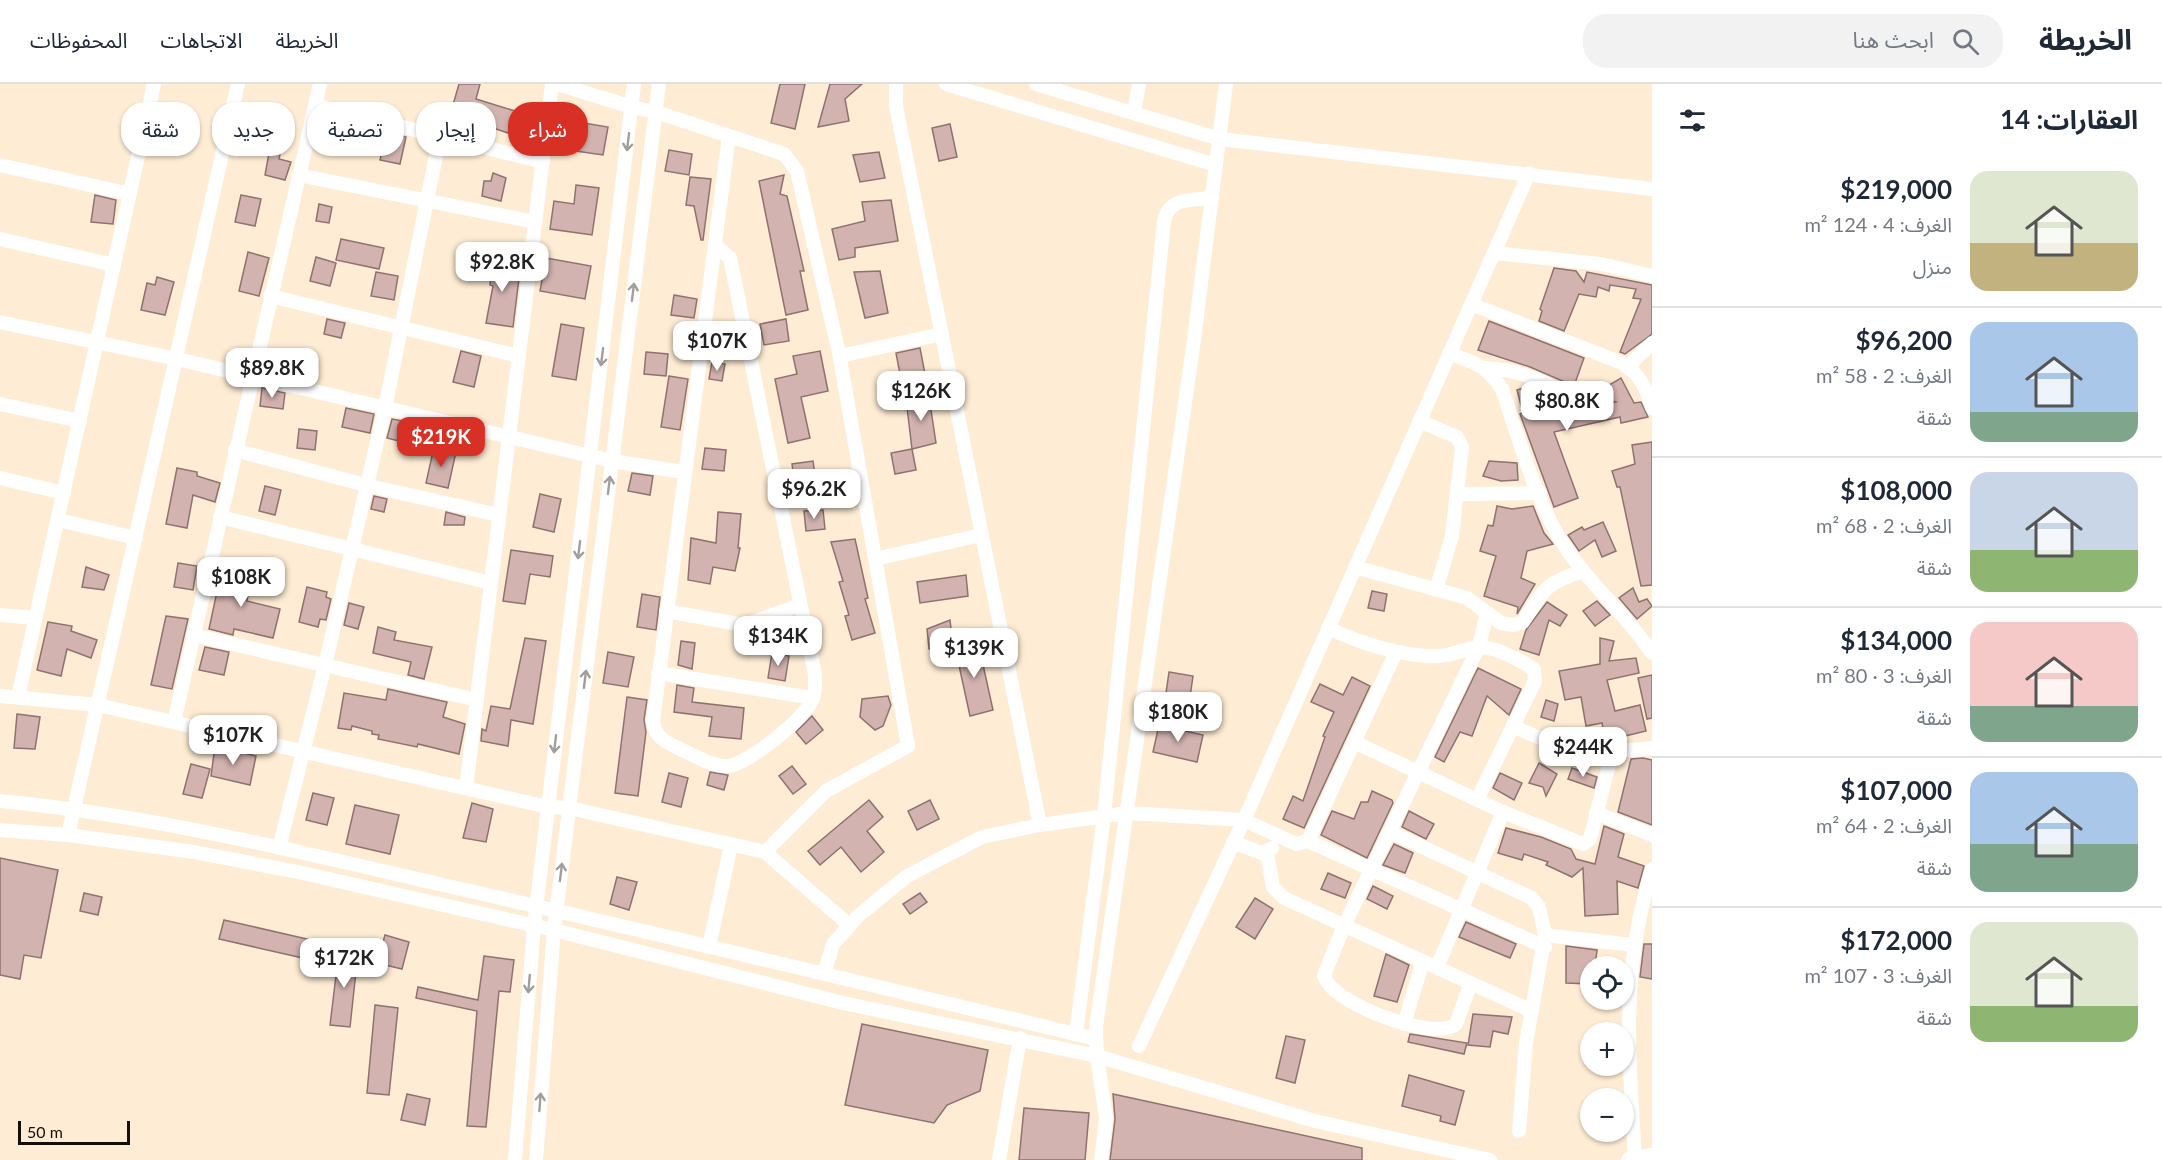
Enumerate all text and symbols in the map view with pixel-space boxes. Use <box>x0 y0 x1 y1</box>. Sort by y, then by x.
search box <box>1583 14 2003 68</box>
text: الخريطة <box>2039 22 2132 56</box>
icon: search <box>1949 25 1982 58</box>
text: ابحث هنا <box>1853 26 1934 53</box>
text: المحفوظات <box>30 27 127 52</box>
text: الاتجاهات <box>160 27 242 52</box>
text: الخريطة <box>275 27 338 52</box>
chip: شقة <box>121 102 200 156</box>
chip: جديد <box>212 102 295 156</box>
chip: تصفية <box>307 102 404 156</box>
chip: إيجار <box>416 102 496 156</box>
chip: شراء <box>508 102 588 156</box>
text: العقارات: 14 <box>2000 103 2138 135</box>
icon: filters <box>1676 104 1709 137</box>
one-way arrow <box>622 132 633 152</box>
text: $219,000 <box>1840 173 1952 205</box>
icon: home <box>2018 195 2090 267</box>
text: الغرف: 4 · 124 m² <box>1804 212 1952 236</box>
pin: $92.8K <box>453 242 551 293</box>
text: $92.8K <box>470 249 534 273</box>
text: منزل <box>1913 254 1952 278</box>
one-way arrow <box>628 282 639 302</box>
pin: $107K <box>675 321 759 372</box>
text: $96,200 <box>1855 324 1952 356</box>
text: $107K <box>687 328 747 352</box>
one-way arrow <box>596 346 607 366</box>
icon: home <box>2018 346 2090 418</box>
pin: $89.8K <box>223 348 321 399</box>
text: $89.8K <box>240 355 304 379</box>
text: الغرف: 2 · 58 m² <box>1816 363 1952 387</box>
pin: $126K <box>879 371 963 422</box>
text: $126K <box>891 378 951 402</box>
pin: $80.8K <box>1518 381 1616 432</box>
text: $80.8K <box>1535 388 1599 412</box>
text: شقة <box>1917 405 1952 429</box>
pin: $219K <box>399 417 483 468</box>
text: $219K <box>411 424 471 448</box>
pin: $96.2K <box>765 469 863 520</box>
text: $108,000 <box>1840 474 1952 506</box>
one-way arrow <box>604 476 615 496</box>
text: $96.2K <box>782 476 846 500</box>
icon: home <box>2018 496 2090 568</box>
text: الغرف: 2 · 68 m² <box>1816 513 1952 537</box>
one-way arrow <box>573 540 584 560</box>
text: شقة <box>1917 555 1952 579</box>
pin: $108K <box>199 557 283 608</box>
text: $108K <box>211 564 271 588</box>
pin: $134K <box>736 616 820 667</box>
text: $134K <box>748 623 808 647</box>
text: $134,000 <box>1840 624 1952 656</box>
pin: $139K <box>932 628 1016 679</box>
text: $139K <box>944 635 1004 659</box>
icon: home <box>2018 646 2090 718</box>
text: الغرف: 3 · 80 m² <box>1816 663 1952 687</box>
one-way arrow <box>580 669 591 689</box>
pin: $180K <box>1136 692 1220 743</box>
text: $180K <box>1148 699 1208 723</box>
text: شقة <box>1917 705 1952 729</box>
pin: $107K <box>191 715 275 766</box>
text: $107K <box>203 722 263 746</box>
pin: $244K <box>1541 727 1625 778</box>
one-way arrow <box>550 733 561 753</box>
text: $244K <box>1553 734 1613 758</box>
text: $107,000 <box>1840 774 1952 806</box>
icon: home <box>2018 796 2090 868</box>
text: الغرف: 2 · 64 m² <box>1816 813 1952 837</box>
text: شقة <box>1917 855 1952 879</box>
one-way arrow <box>555 863 566 882</box>
text: $172,000 <box>1840 924 1952 956</box>
pin: $172K <box>302 938 386 989</box>
text: $172K <box>314 945 374 969</box>
icon: home <box>2018 946 2090 1018</box>
map controls <box>1580 956 1634 1142</box>
button: locate <box>1580 956 1634 1010</box>
text: الغرف: 3 · 107 m² <box>1804 963 1952 987</box>
one-way arrow <box>523 973 534 993</box>
text: شقة <box>1917 1005 1952 1029</box>
button: + <box>1580 1022 1634 1076</box>
button: − <box>1580 1088 1634 1142</box>
one-way arrow <box>535 1092 546 1112</box>
scale bar <box>18 1118 130 1146</box>
text: 50 m <box>27 1122 63 1141</box>

